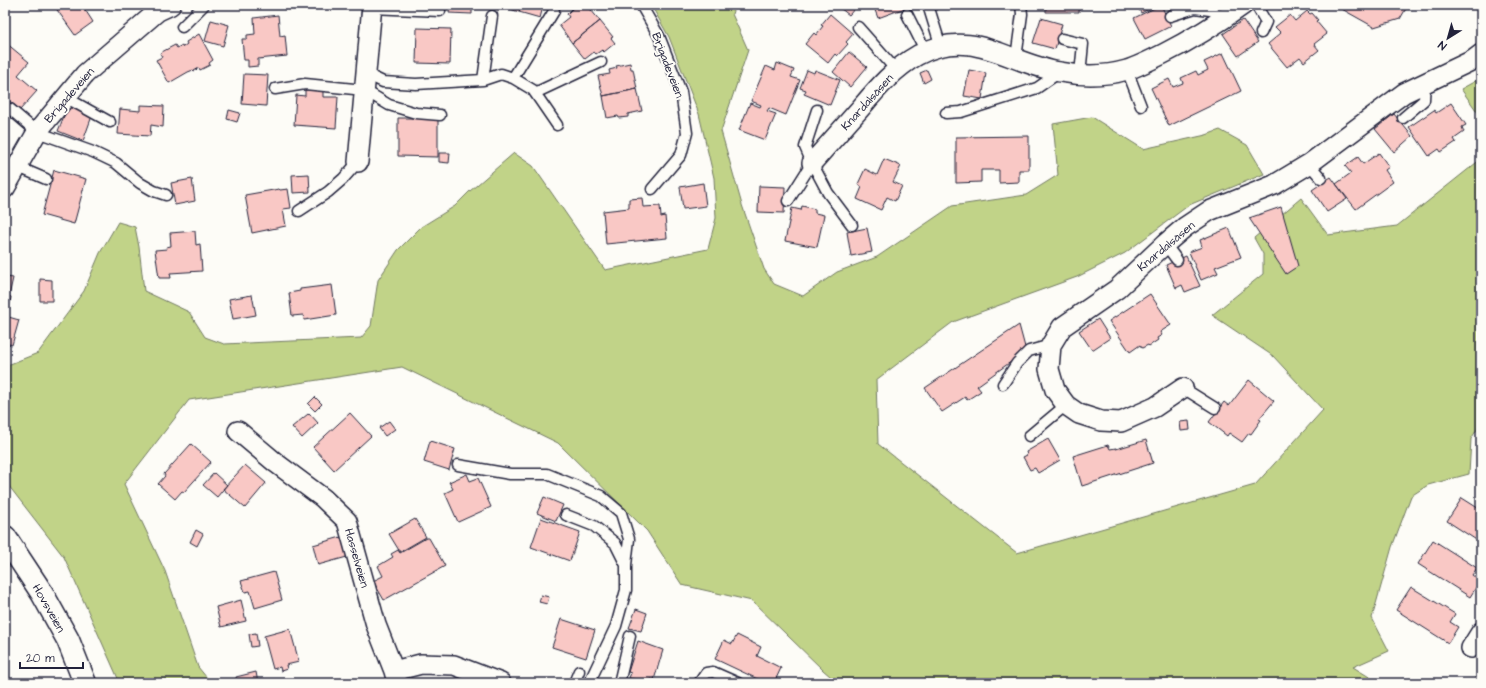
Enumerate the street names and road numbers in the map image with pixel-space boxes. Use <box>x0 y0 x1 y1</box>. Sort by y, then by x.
street label: Brigadeveien <box>646 30 688 101</box>
street label: Brigadeveien <box>40 64 99 128</box>
street label: Knardalsåsen <box>837 70 897 134</box>
street label: Knardalsåsen <box>1134 217 1199 276</box>
street label: Hasselveien <box>340 527 373 590</box>
street label: Hovsveien <box>28 581 69 636</box>

